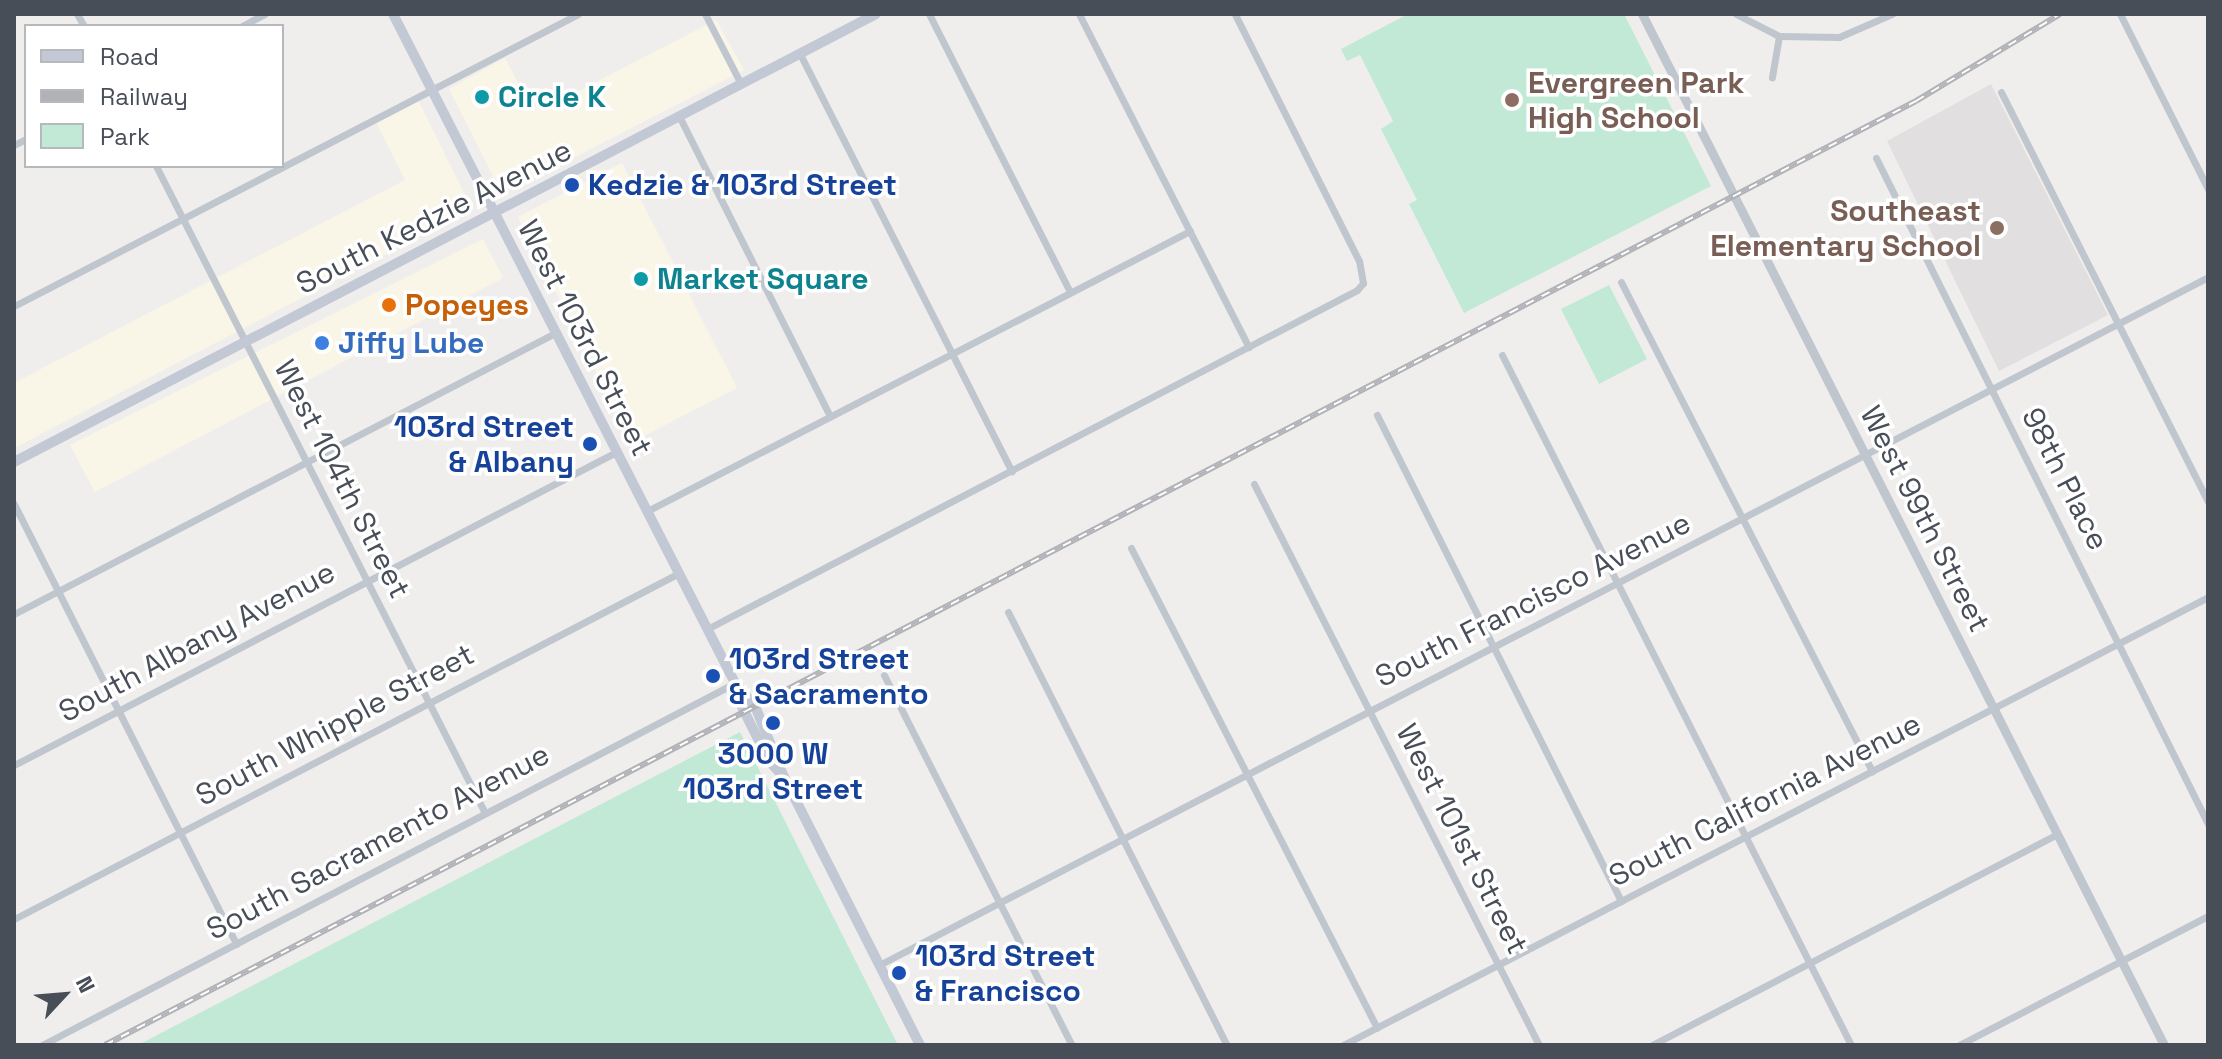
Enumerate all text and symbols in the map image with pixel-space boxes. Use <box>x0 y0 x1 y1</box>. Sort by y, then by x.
legend <box>24 24 284 168</box>
text: Road <box>100 41 159 72</box>
place label: Evergreen Park High School <box>1528 65 1744 136</box>
place label: Circle K <box>498 79 606 115</box>
text: Railway <box>100 81 188 112</box>
marker: Circle K <box>473 88 491 106</box>
marker: Evergreen Park High School <box>1503 91 1521 109</box>
text: Park <box>100 121 150 152</box>
street label: South Kedzie Avenue <box>290 132 578 302</box>
place label: Kedzie & 103rd Street <box>588 167 897 203</box>
marker: Kedzie & 103rd Street <box>563 176 581 194</box>
place label: Southeast Elementary School <box>1710 193 1981 264</box>
street label: West 103rd Street <box>510 214 660 462</box>
marker: Southeast Elementary School <box>1988 219 2006 237</box>
place label: Market Square <box>657 261 869 297</box>
marker: Market Square <box>632 270 650 288</box>
place label: Popeyes <box>405 287 529 323</box>
marker: Popeyes <box>380 296 398 314</box>
place label: Jiffy Lube <box>338 325 484 361</box>
marker: Jiffy Lube <box>313 334 331 352</box>
street label: West 104th Street <box>266 354 418 604</box>
street label: West 99th Street <box>1852 400 1998 638</box>
street label: 98th Place <box>2014 402 2116 556</box>
place label: 103rd Street & Albany <box>394 409 574 480</box>
marker: 103rd Street & Albany <box>581 435 599 453</box>
street label: South Francisco Avenue <box>1369 505 1697 695</box>
street label: South Albany Avenue <box>52 554 342 730</box>
street label: South Whipple Street <box>190 636 480 814</box>
place label: 103rd Street & Sacramento <box>729 641 928 712</box>
marker: 103rd Street & Sacramento <box>704 667 722 685</box>
street label: South California Avenue <box>1603 706 1927 894</box>
marker: 3000 W 103rd Street <box>764 714 782 732</box>
street label: West 101st Street <box>1388 718 1536 960</box>
street label: South Sacramento Avenue <box>200 736 556 948</box>
place label: 3000 W 103rd Street <box>683 736 863 806</box>
place label: 103rd Street & Francisco <box>915 938 1095 1008</box>
north arrow <box>24 955 104 1035</box>
marker: 103rd Street & Francisco <box>890 964 908 982</box>
text: N <box>70 972 101 997</box>

